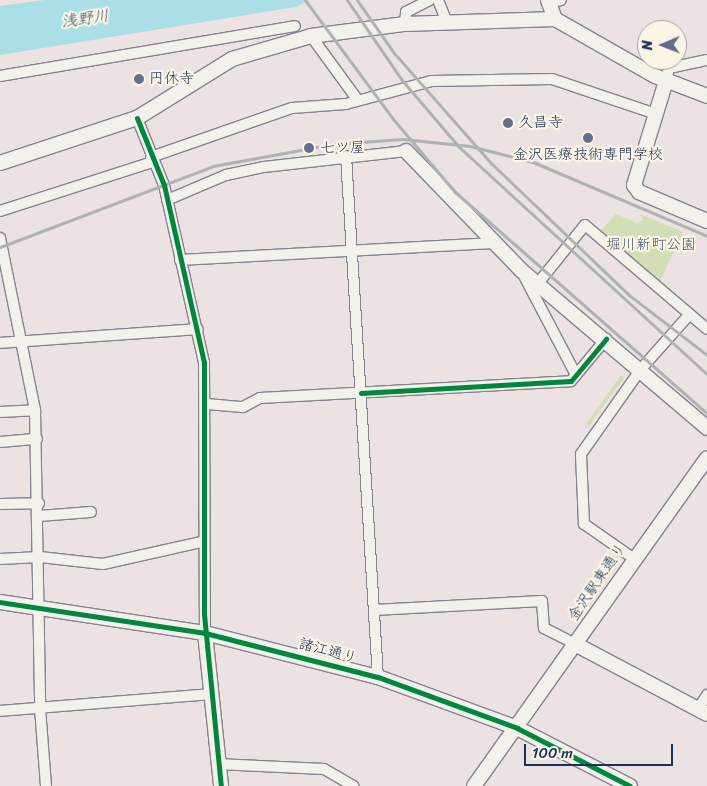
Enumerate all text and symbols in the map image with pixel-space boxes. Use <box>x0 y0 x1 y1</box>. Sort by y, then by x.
water label: 浅野川 <box>60 6 110 32</box>
north arrow <box>637 20 687 70</box>
text: N <box>635 40 660 50</box>
place label: 円休寺 <box>149 70 194 88</box>
marker: 円休寺 <box>133 73 145 85</box>
place label: 久昌寺 <box>518 114 563 132</box>
marker: 久昌寺 <box>502 117 514 129</box>
marker: 金沢医療技術専門学校 <box>582 132 594 144</box>
place label: 七ツ屋 <box>320 139 365 157</box>
marker: 七ツ屋 <box>302 141 316 155</box>
place label: 金沢医療技術専門学校 <box>513 146 663 164</box>
park label: 堀川新町公園 <box>606 236 696 254</box>
street label: 金沢駅東通り <box>564 540 630 624</box>
street label: 諸江通り <box>297 635 359 667</box>
scale bar <box>527 734 676 766</box>
text: 100 m <box>532 740 573 766</box>

